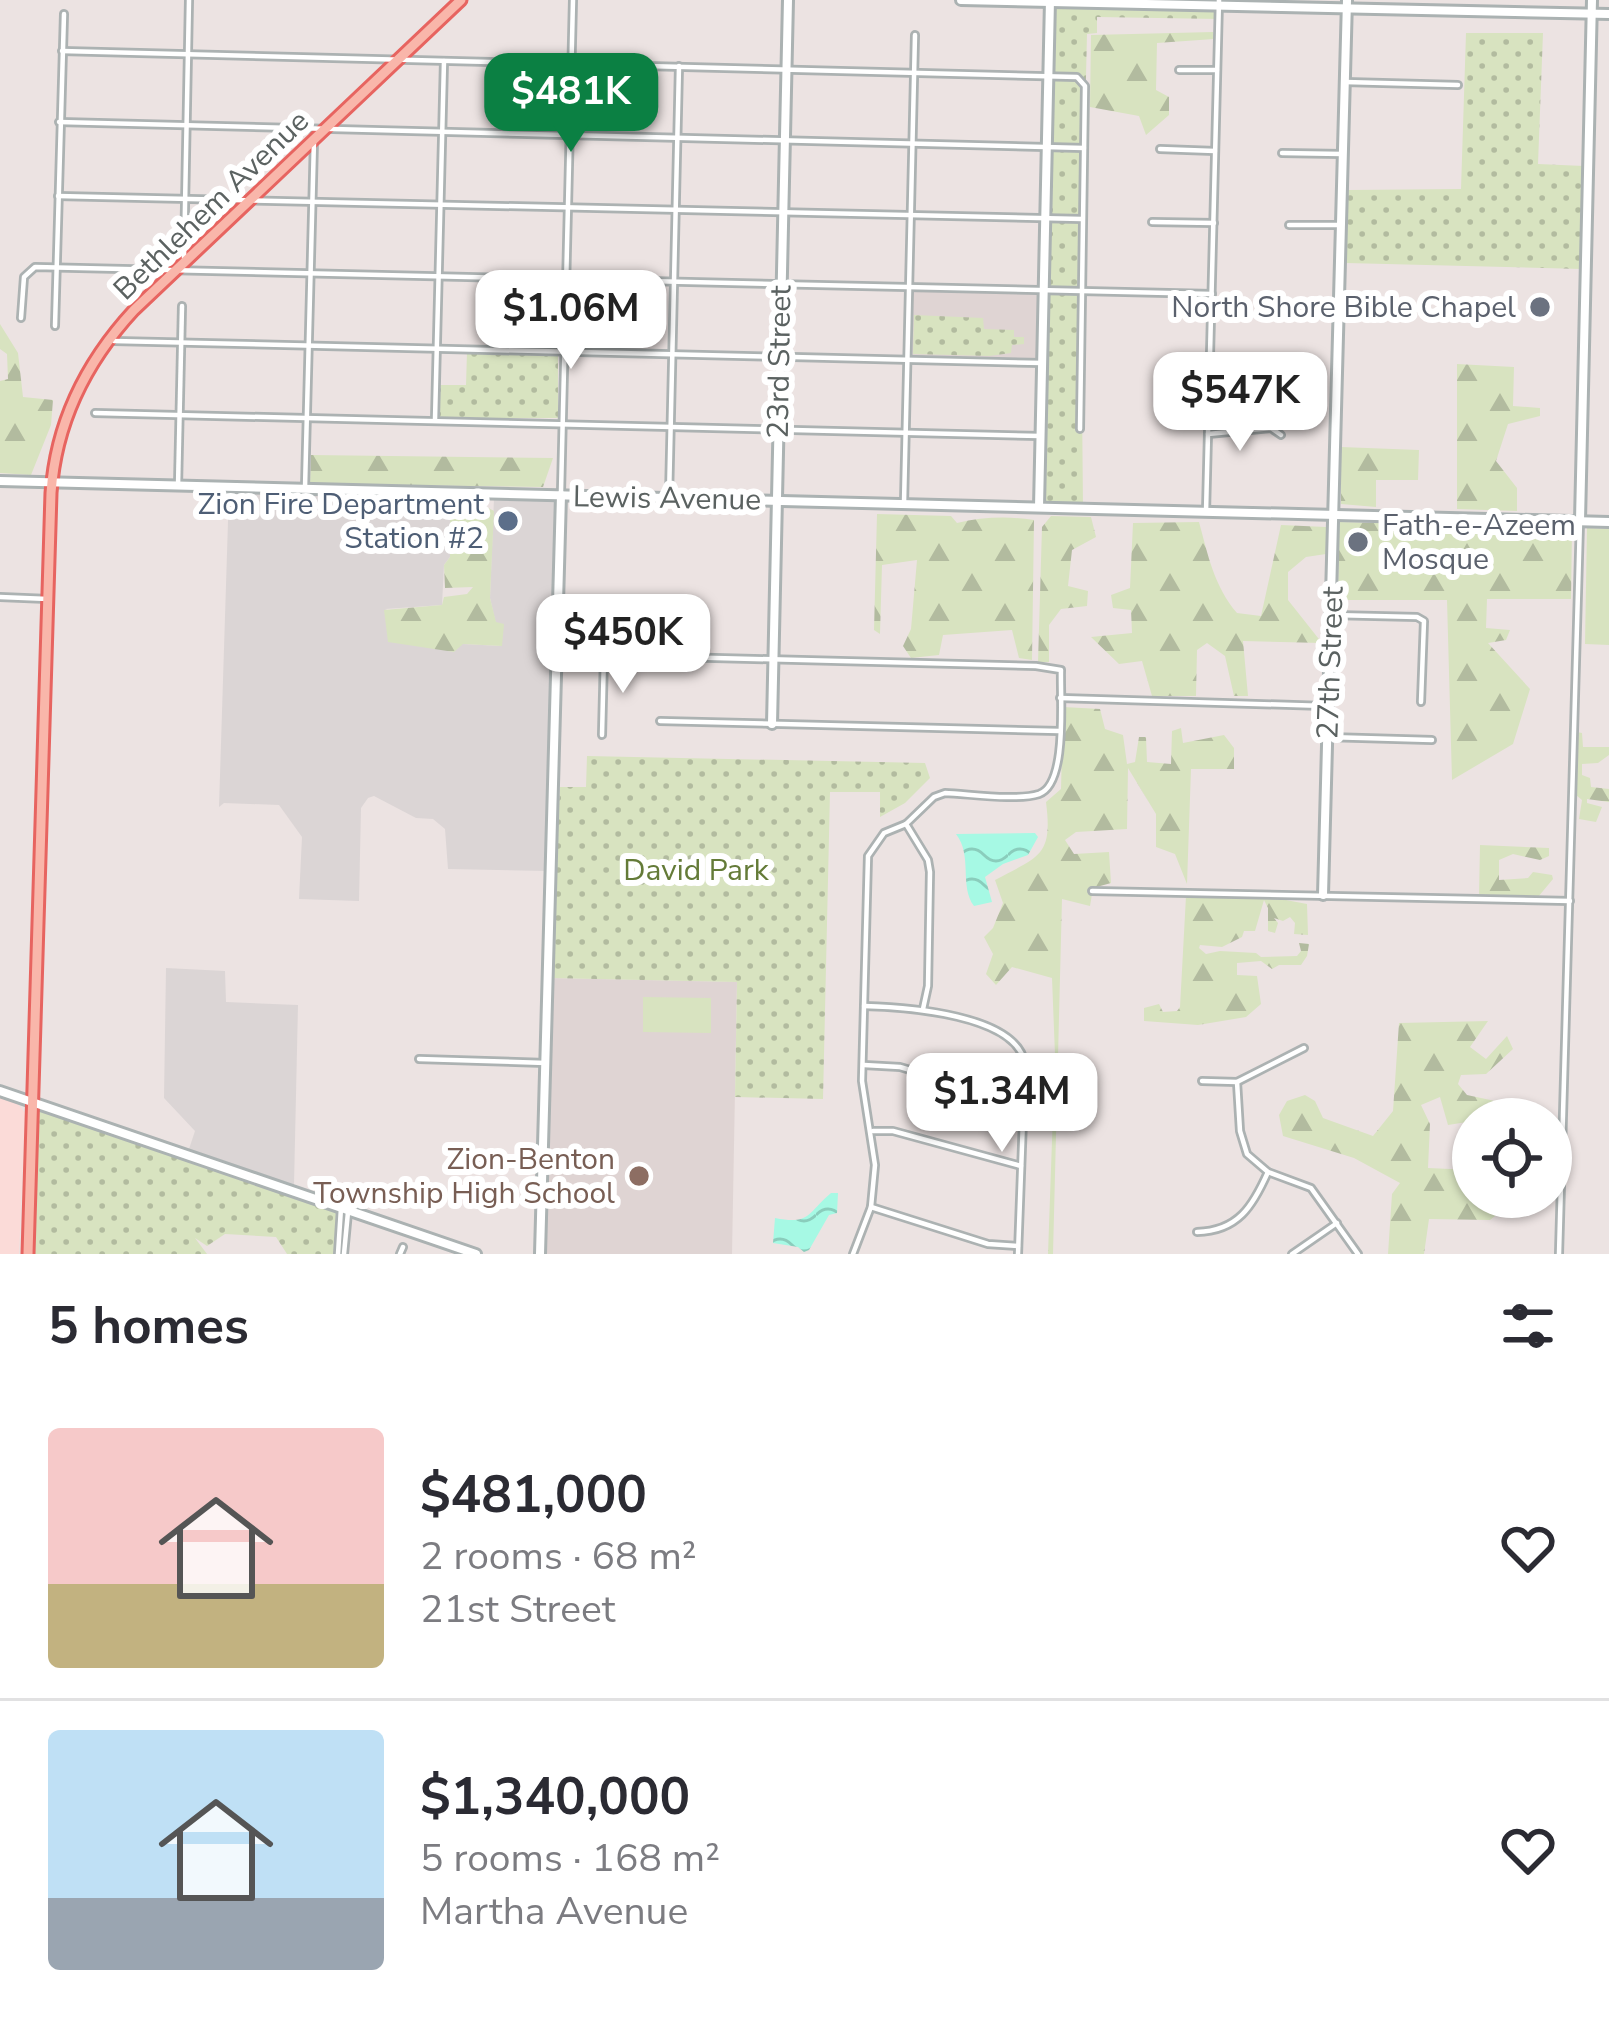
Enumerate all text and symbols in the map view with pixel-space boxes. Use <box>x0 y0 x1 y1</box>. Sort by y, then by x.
pin: $481K <box>487 53 655 155</box>
text: $481K <box>511 65 631 118</box>
street label: Bethlehem Avenue <box>105 101 318 309</box>
pin: $1.06M <box>473 270 669 372</box>
text: $1.06M <box>502 282 640 335</box>
street label: 23rd Street <box>758 284 801 439</box>
place label: North Shore Bible Chapel <box>1171 287 1516 328</box>
marker: North Shore Bible Chapel <box>1527 294 1553 320</box>
pin: $547K <box>1156 352 1324 454</box>
text: $547K <box>1180 364 1300 417</box>
street label: Lewis Avenue <box>572 476 762 521</box>
place label: Zion Fire Department Station #2 <box>198 484 484 559</box>
place label: Fath-e-Azeem Mosque <box>1382 505 1576 580</box>
marker: Zion Fire Department Station #2 <box>495 508 521 534</box>
marker: Fath-e-Azeem Mosque <box>1345 529 1371 555</box>
street label: 27th Street <box>1307 585 1354 740</box>
pin: $450K <box>539 594 707 696</box>
text: $450K <box>563 606 683 659</box>
park label: David Park <box>623 850 770 891</box>
pin: $1.34M <box>904 1053 1100 1155</box>
text: $1.34M <box>933 1065 1071 1118</box>
map controls <box>1452 1098 1572 1218</box>
button: locate <box>1452 1098 1572 1218</box>
place label: Zion-Benton Township High School <box>313 1139 615 1214</box>
marker: Zion-Benton Township High School <box>626 1163 652 1189</box>
text: 5 homes <box>48 1291 249 1361</box>
icon: filters <box>1495 1293 1561 1359</box>
text: $481,000 <box>420 1460 647 1530</box>
icon: home <box>144 1476 288 1620</box>
icon: heart <box>1495 1515 1561 1581</box>
text: 2 rooms · 68 m² <box>420 1530 697 1583</box>
text: 21st Street <box>420 1583 615 1636</box>
text: $1,340,000 <box>420 1762 690 1832</box>
icon: home <box>144 1778 288 1922</box>
icon: heart <box>1495 1817 1561 1883</box>
text: 5 rooms · 168 m² <box>420 1832 720 1885</box>
text: Martha Avenue <box>420 1885 688 1938</box>

